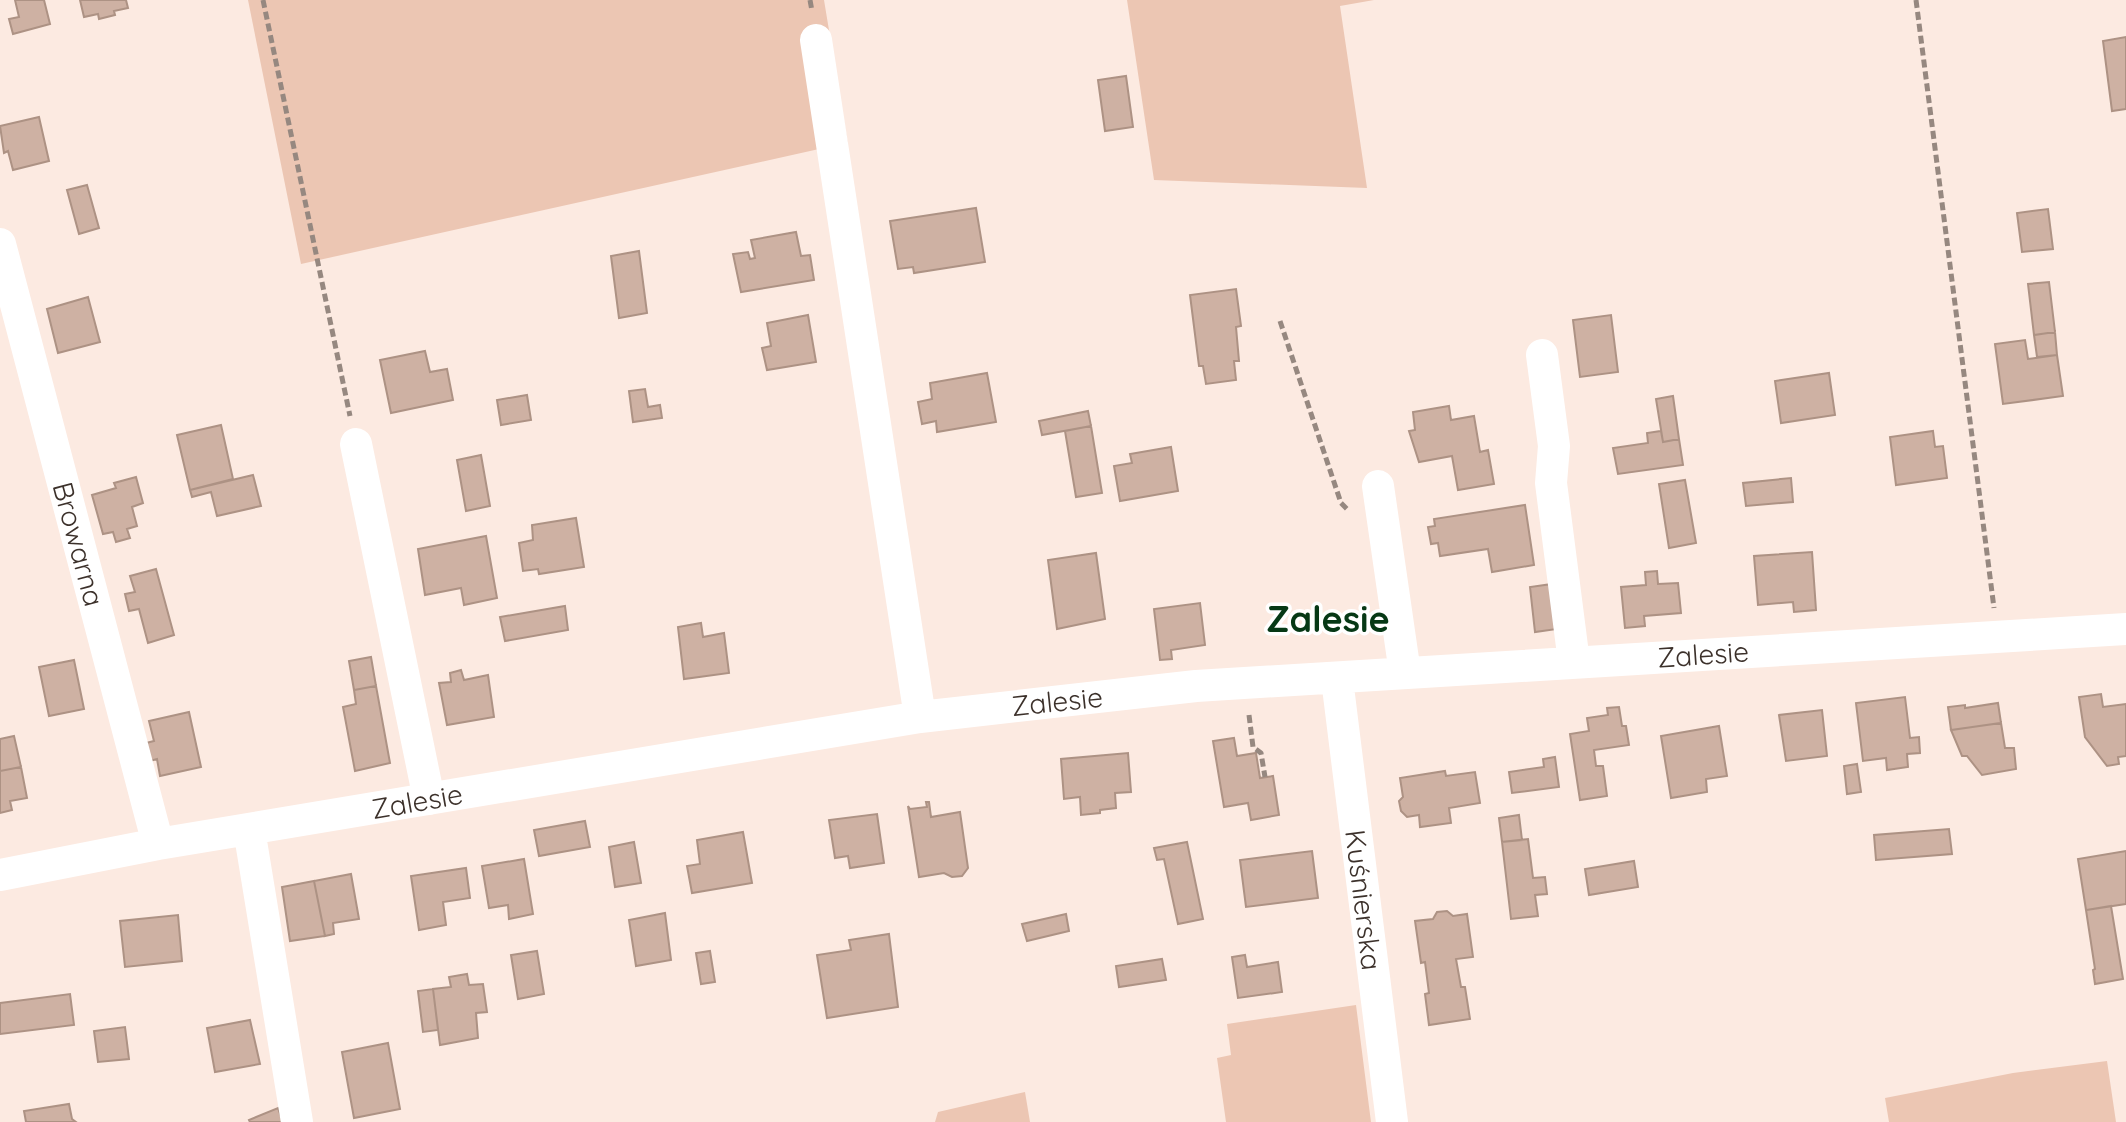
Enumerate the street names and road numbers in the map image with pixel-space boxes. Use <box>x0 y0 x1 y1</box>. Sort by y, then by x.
street label: Browarna <box>46 478 112 610</box>
street label: Zalesie <box>1656 633 1750 675</box>
street label: Zalesie <box>1009 679 1105 723</box>
street label: Zalesie <box>369 776 465 826</box>
street label: Kuśnierska <box>1338 828 1390 972</box>

